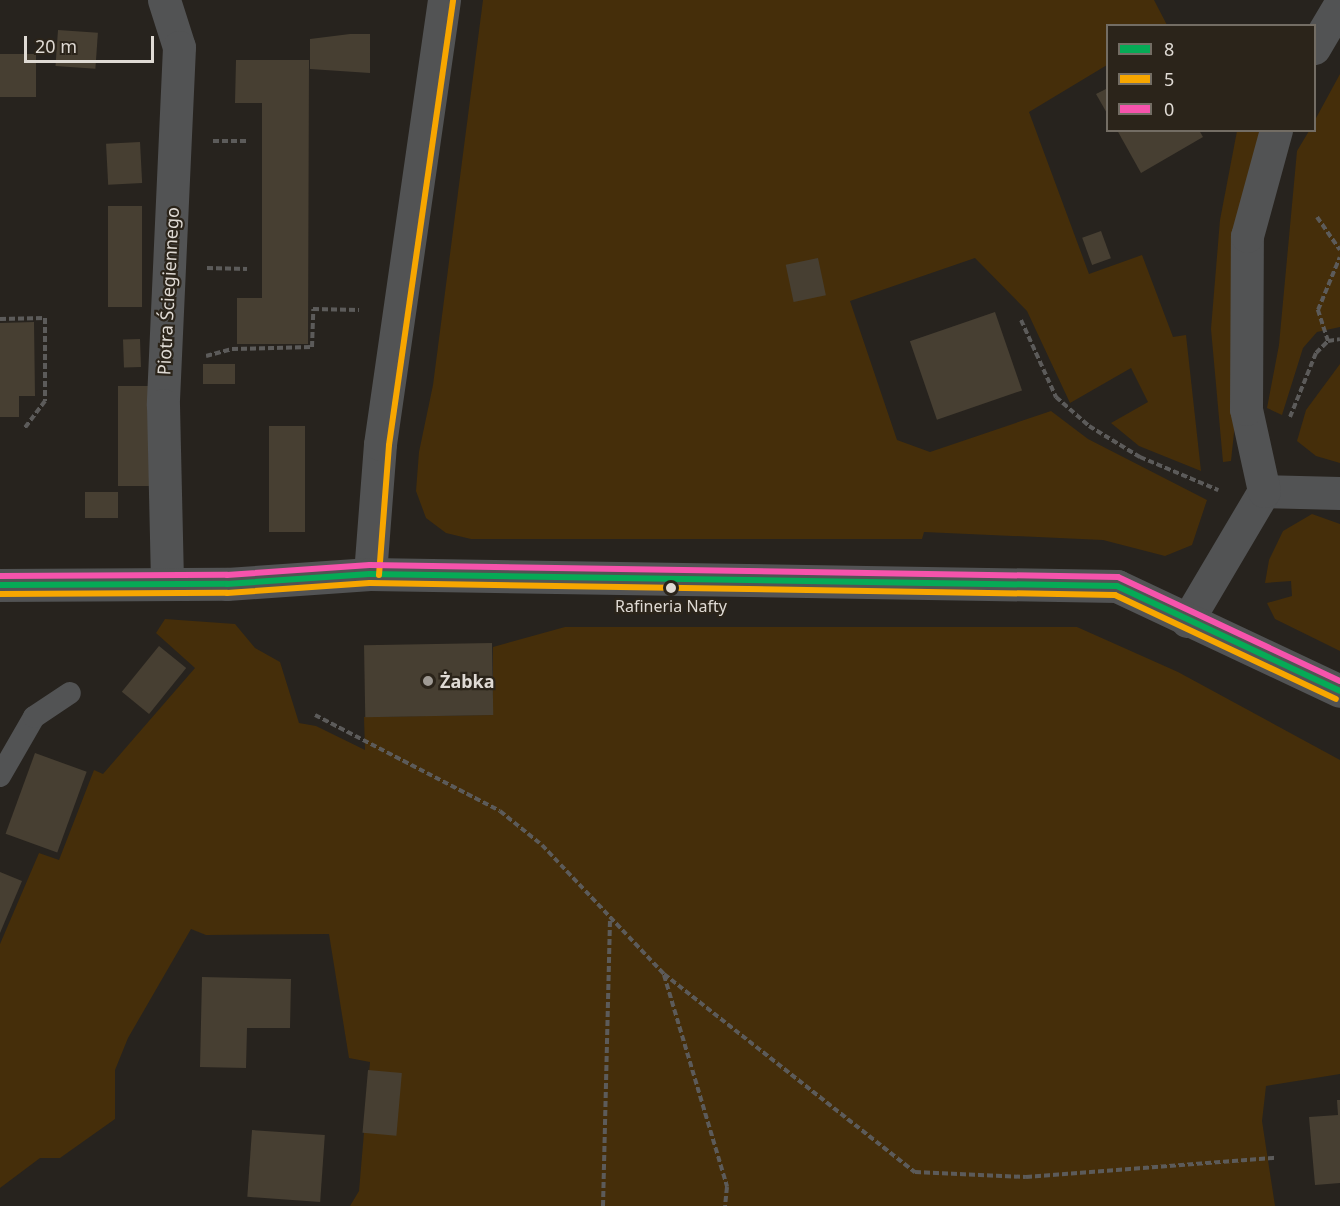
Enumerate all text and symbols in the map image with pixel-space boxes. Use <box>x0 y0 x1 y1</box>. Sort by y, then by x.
scale bar <box>27 24 158 62</box>
legend <box>1106 24 1316 132</box>
text: 20 m <box>35 34 77 58</box>
text: 8 <box>1164 37 1174 61</box>
text: 5 <box>1164 67 1174 91</box>
text: 0 <box>1164 97 1174 121</box>
street label: Piotra Ściegiennego <box>153 206 183 376</box>
marker: Rafineria Nafty <box>665 582 677 594</box>
place label: Rafineria Nafty <box>615 596 727 616</box>
place label: Żabka <box>440 670 495 692</box>
marker: Żabka <box>421 674 435 688</box>

